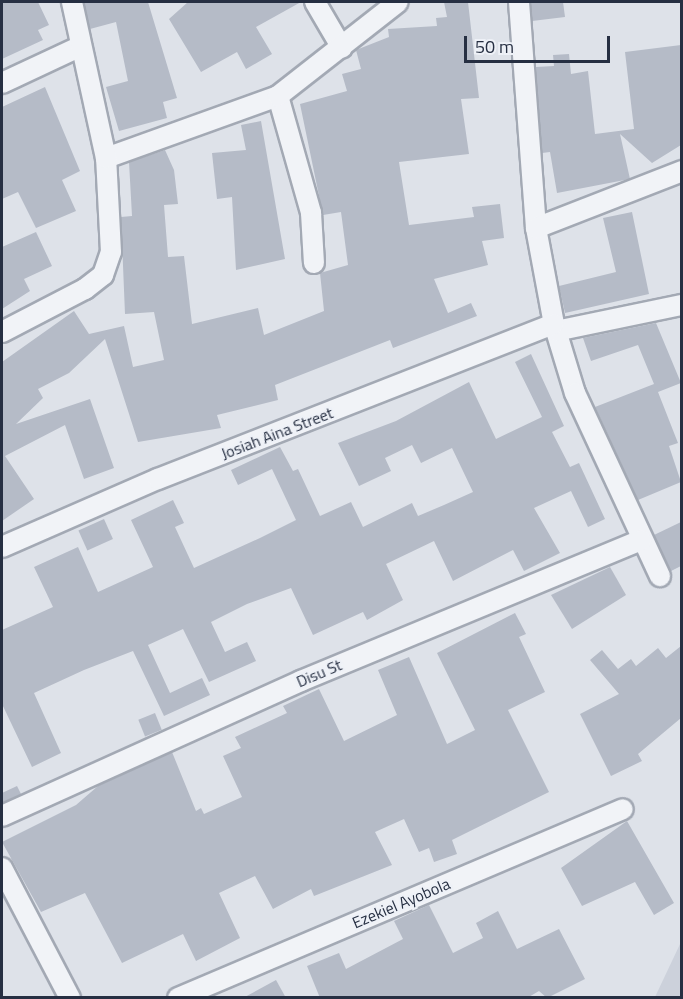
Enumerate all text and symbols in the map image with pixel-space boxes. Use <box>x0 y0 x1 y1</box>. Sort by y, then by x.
scale bar <box>467 24 612 62</box>
text: 50 m <box>475 33 514 60</box>
street label: Josiah Aina Street <box>218 403 336 463</box>
street label: Disu St <box>293 655 345 691</box>
street label: Ezekiel Ayobola <box>349 874 453 932</box>

